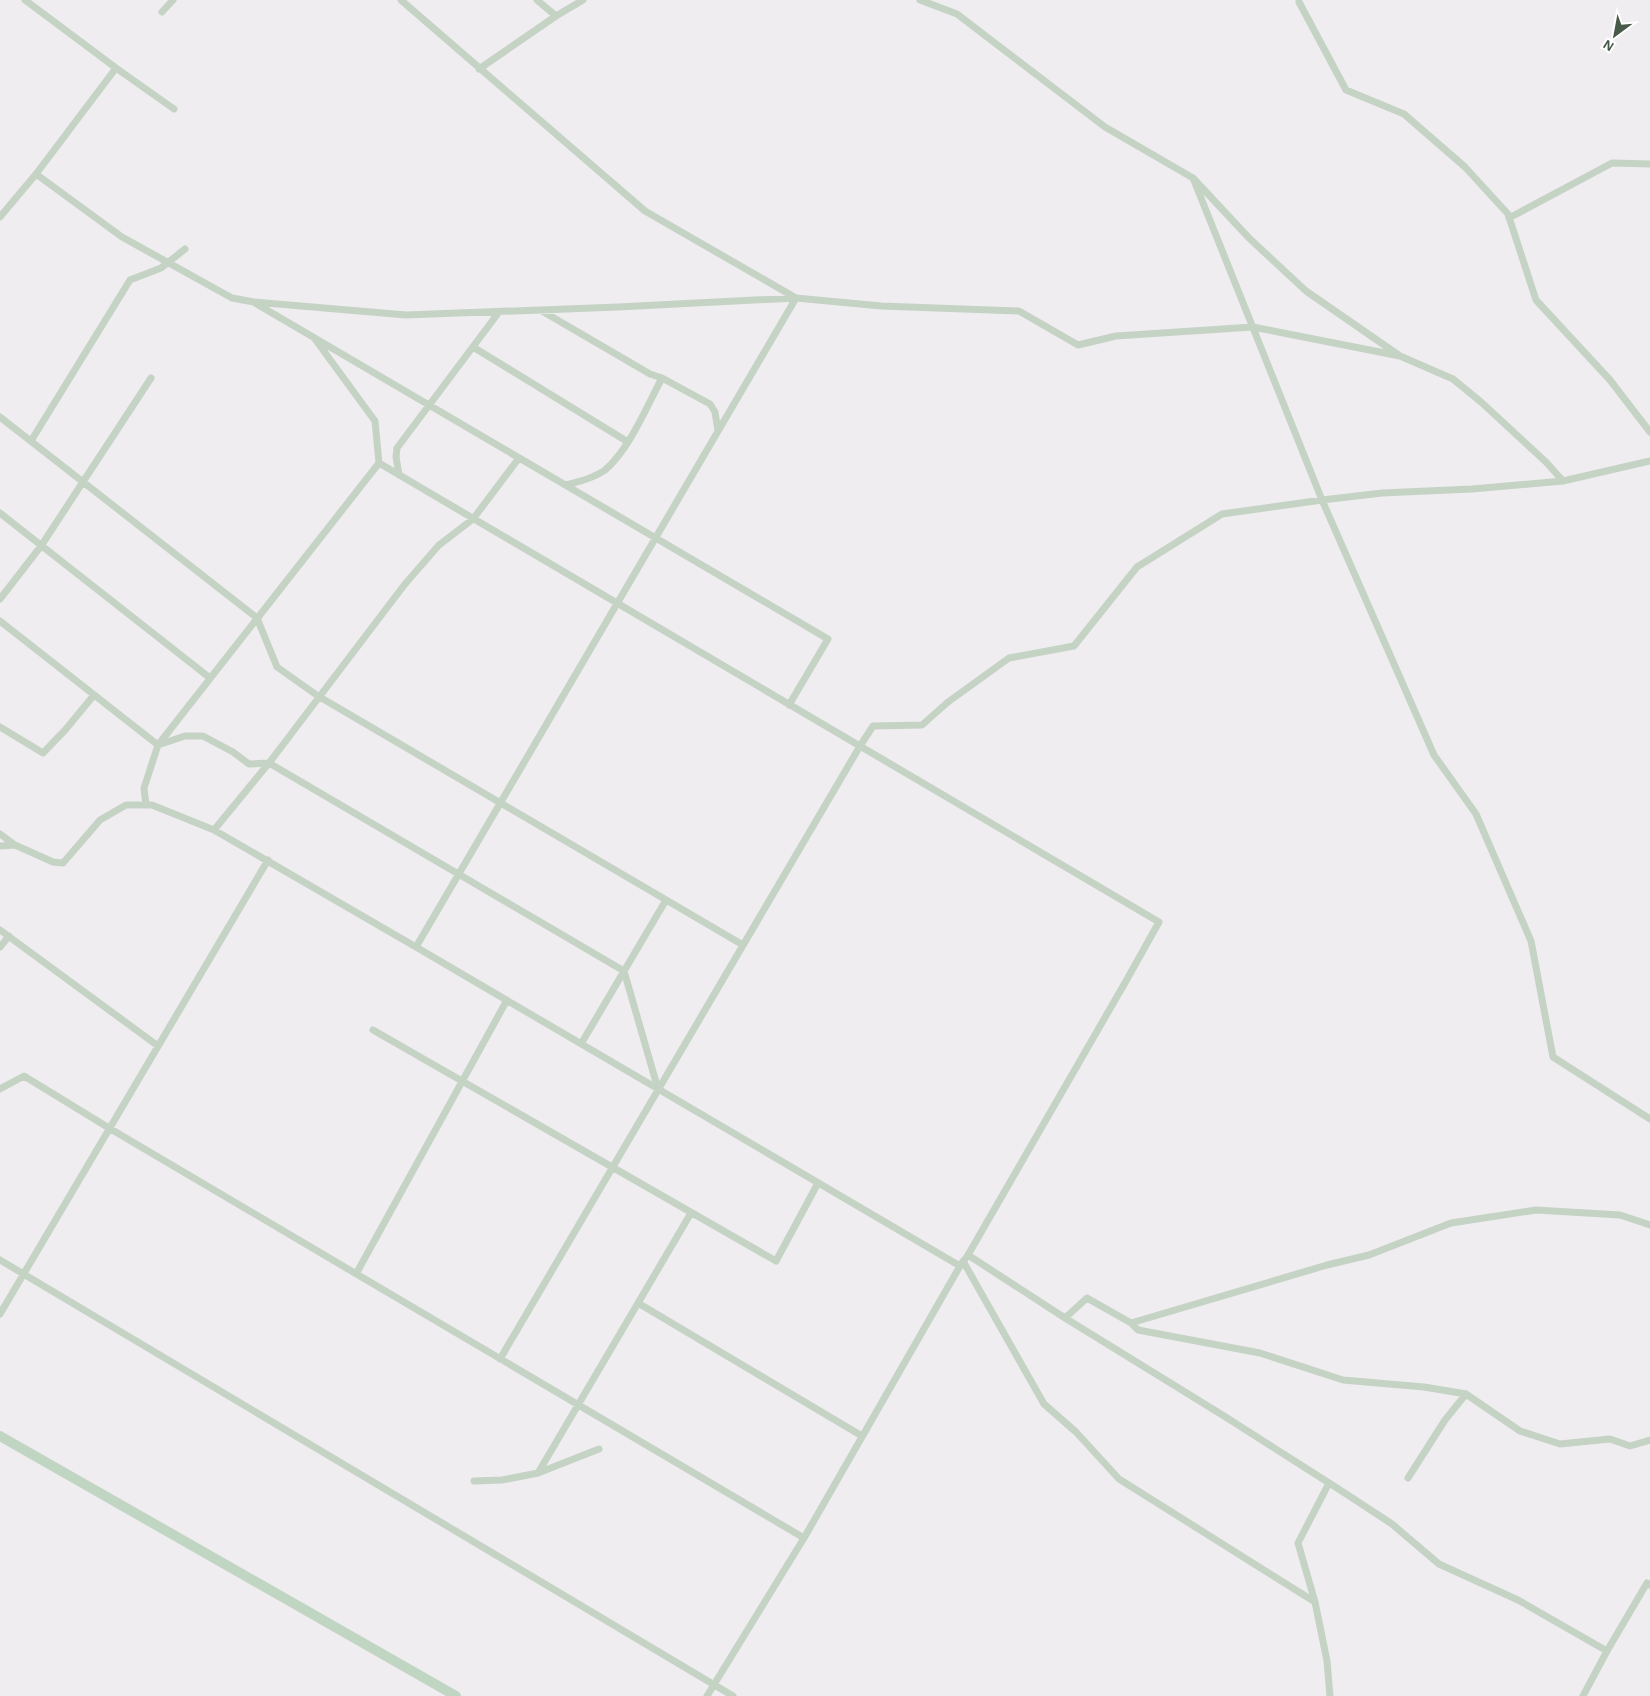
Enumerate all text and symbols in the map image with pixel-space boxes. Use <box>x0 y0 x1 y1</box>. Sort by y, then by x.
north arrow <box>1590 10 1640 60</box>
text: N <box>1601 37 1616 54</box>

